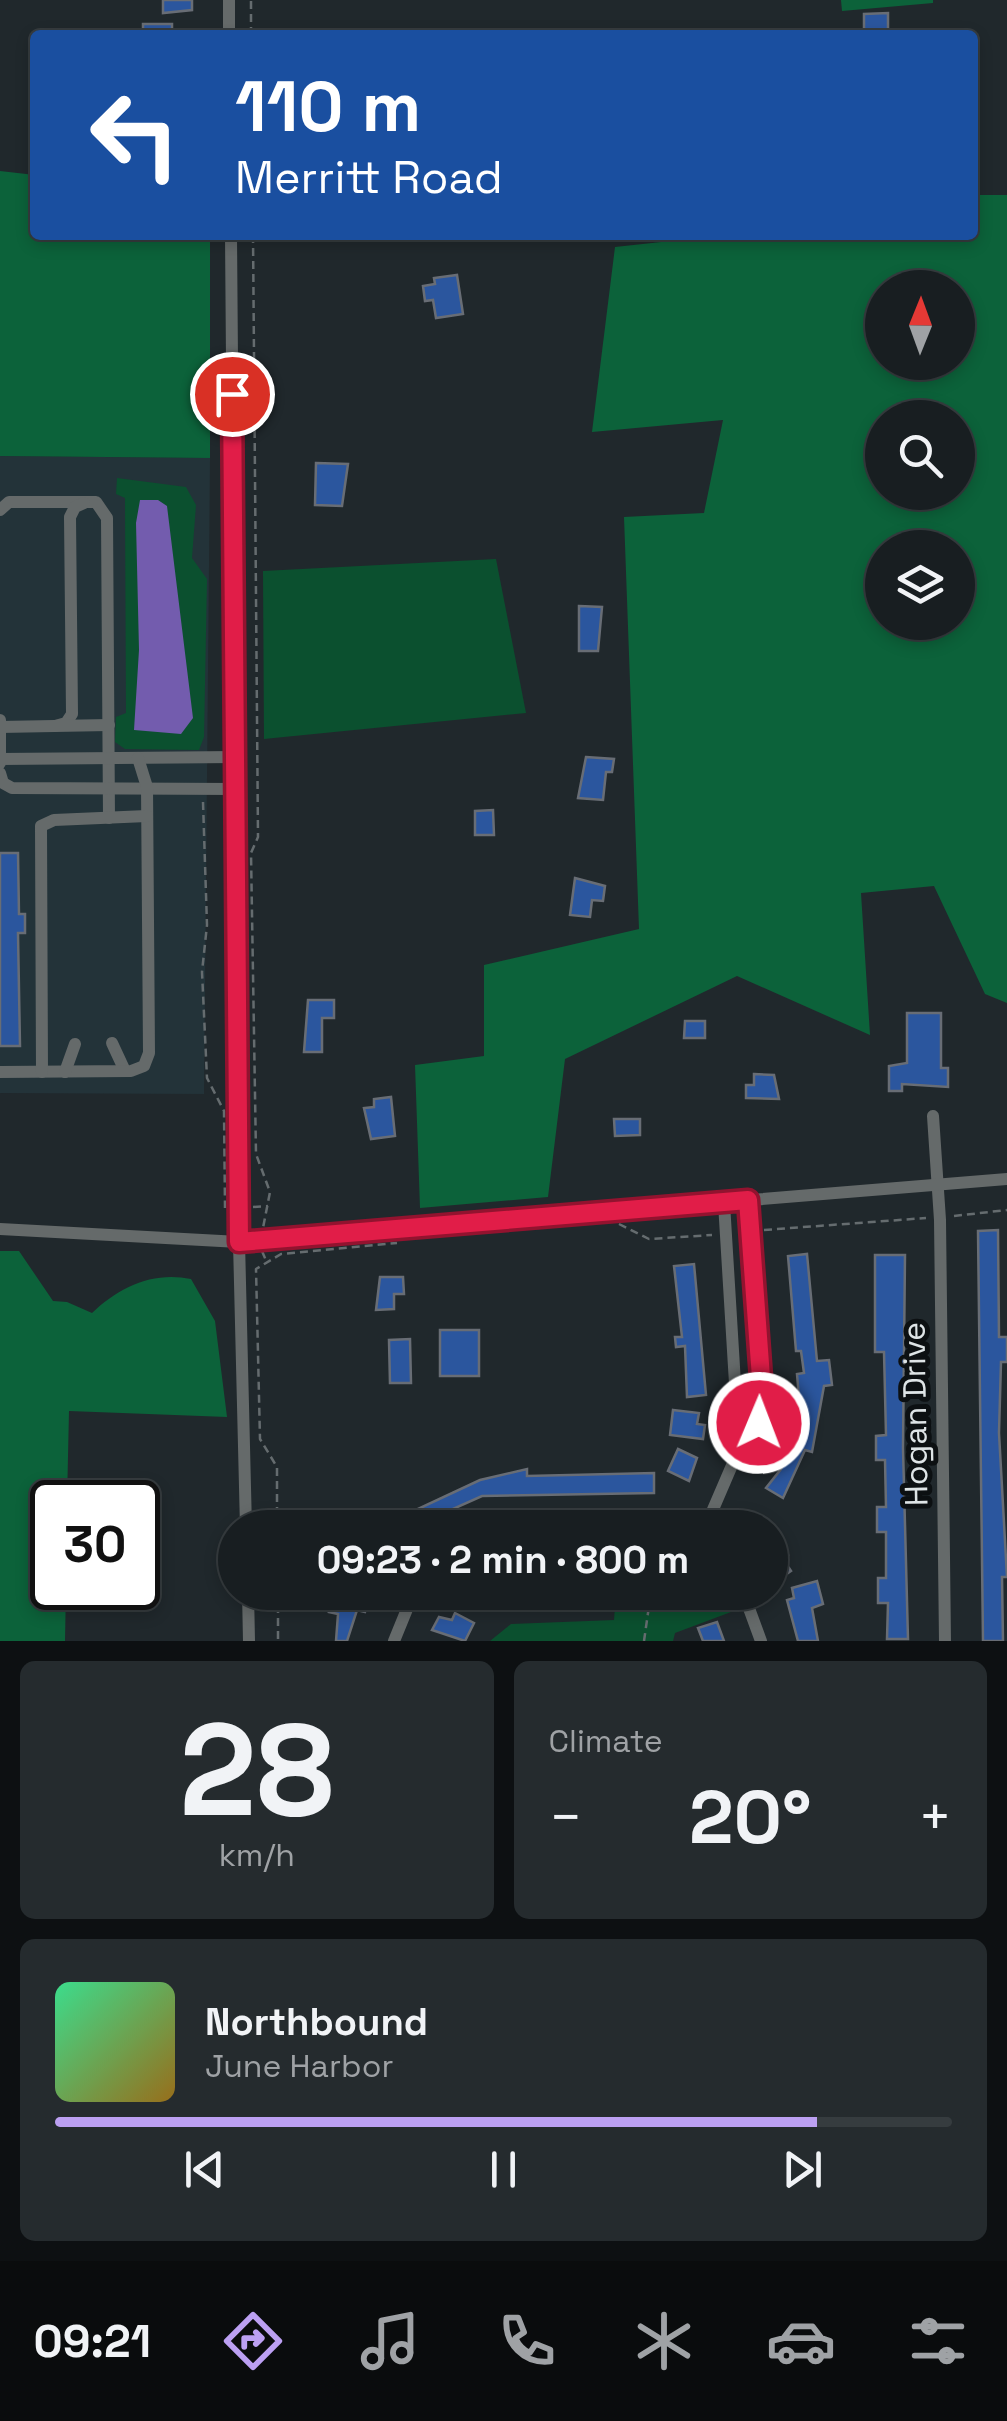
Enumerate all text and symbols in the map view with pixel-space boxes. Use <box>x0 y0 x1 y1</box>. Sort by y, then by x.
text: 110 m <box>235 62 421 151</box>
icon: left <box>70 70 200 200</box>
text: Merritt Road <box>235 149 503 206</box>
north arrow <box>865 270 975 380</box>
map controls <box>865 270 975 640</box>
pin <box>190 352 275 437</box>
icon: arrive <box>205 367 260 422</box>
button: search <box>865 400 975 510</box>
button: layers <box>865 530 975 640</box>
street label: Hogan Drive <box>893 1322 937 1506</box>
position arrow <box>707 1371 811 1475</box>
speed limit sign: 30 <box>30 1480 160 1610</box>
text: 09:23 · 2 min · 800 m <box>317 1536 689 1584</box>
text: 28 <box>179 1687 334 1853</box>
text: Climate <box>549 1721 663 1761</box>
text: 20° <box>689 1769 812 1865</box>
text: − <box>549 1782 583 1852</box>
text: + <box>918 1782 952 1852</box>
text: km/h <box>219 1835 295 1875</box>
text: Northbound <box>205 1998 428 2046</box>
text: June Harbor <box>205 2046 393 2086</box>
icon: previous <box>177 2142 232 2197</box>
icon: pause <box>476 2142 531 2197</box>
icon: next <box>775 2142 830 2197</box>
icon: directions <box>218 2306 288 2376</box>
icon: music <box>355 2306 425 2376</box>
icon: phone <box>492 2306 562 2376</box>
icon: climate <box>629 2306 699 2376</box>
icon: car <box>766 2306 836 2376</box>
icon: filters <box>903 2306 973 2376</box>
text: 09:21 <box>34 2313 151 2370</box>

